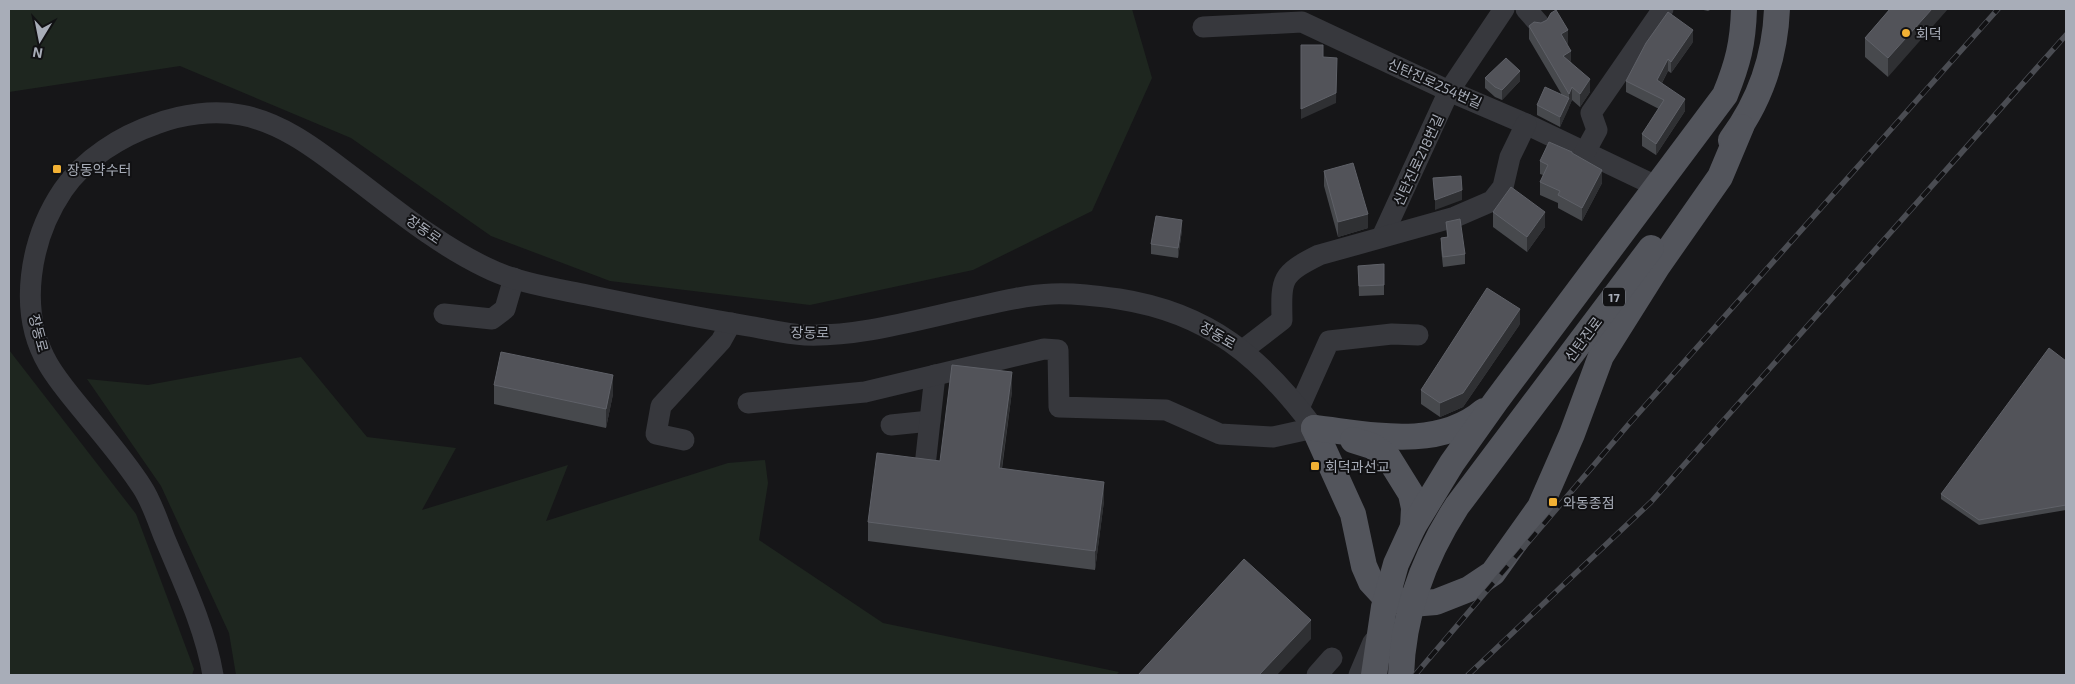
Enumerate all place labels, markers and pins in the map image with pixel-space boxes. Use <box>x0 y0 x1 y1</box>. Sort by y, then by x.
place label: 회덕 <box>1916 25 1942 42</box>
marker: 회덕 <box>1900 27 1912 39</box>
place label: 장동약수터 <box>67 161 131 178</box>
marker: 장동약수터 <box>51 163 63 175</box>
place label: 회덕과선교 <box>1325 458 1390 475</box>
marker: 회덕과선교 <box>1309 460 1321 472</box>
place label: 와동종점 <box>1563 494 1615 511</box>
marker: 와동종점 <box>1547 496 1559 508</box>

